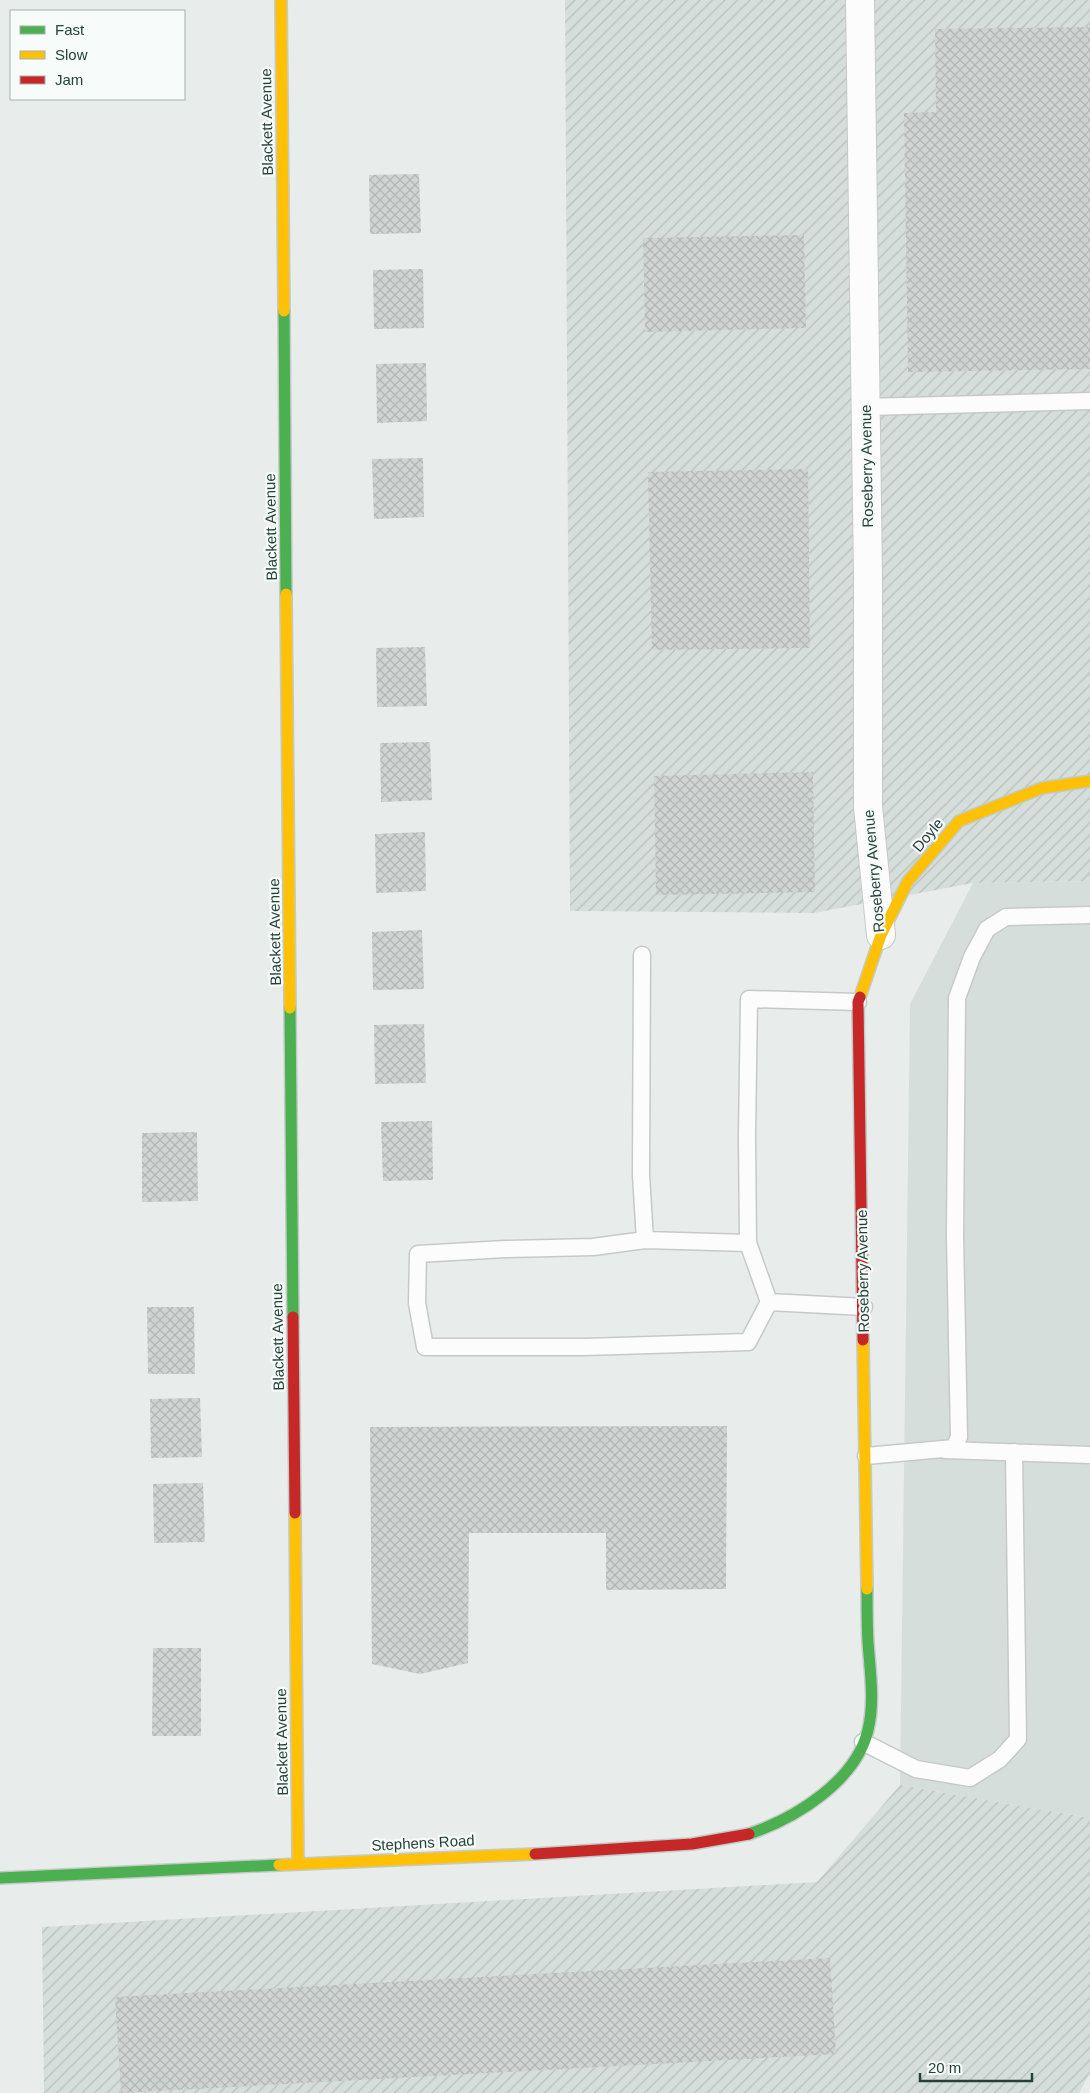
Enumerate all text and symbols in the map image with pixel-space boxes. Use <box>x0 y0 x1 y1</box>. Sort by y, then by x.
legend <box>10 10 185 100</box>
text: Fast <box>55 21 85 38</box>
text: Slow <box>55 46 88 63</box>
street label: Blackett Avenue <box>257 68 276 176</box>
text: Jam <box>55 71 83 88</box>
street label: Roseberry Avenue <box>857 404 876 528</box>
street label: Blackett Avenue <box>261 473 280 581</box>
street label: Roseberry Avenue <box>860 809 887 933</box>
street label: Doyle <box>909 815 946 855</box>
street label: Blackett Avenue <box>265 878 284 986</box>
street label: Roseberry Avenue <box>853 1209 872 1333</box>
street label: Blackett Avenue <box>268 1283 287 1391</box>
street label: Blackett Avenue <box>272 1688 291 1796</box>
street label: Stephens Road <box>371 1831 475 1854</box>
scale bar <box>920 2050 1032 2082</box>
text: 20 m <box>928 2059 961 2076</box>

